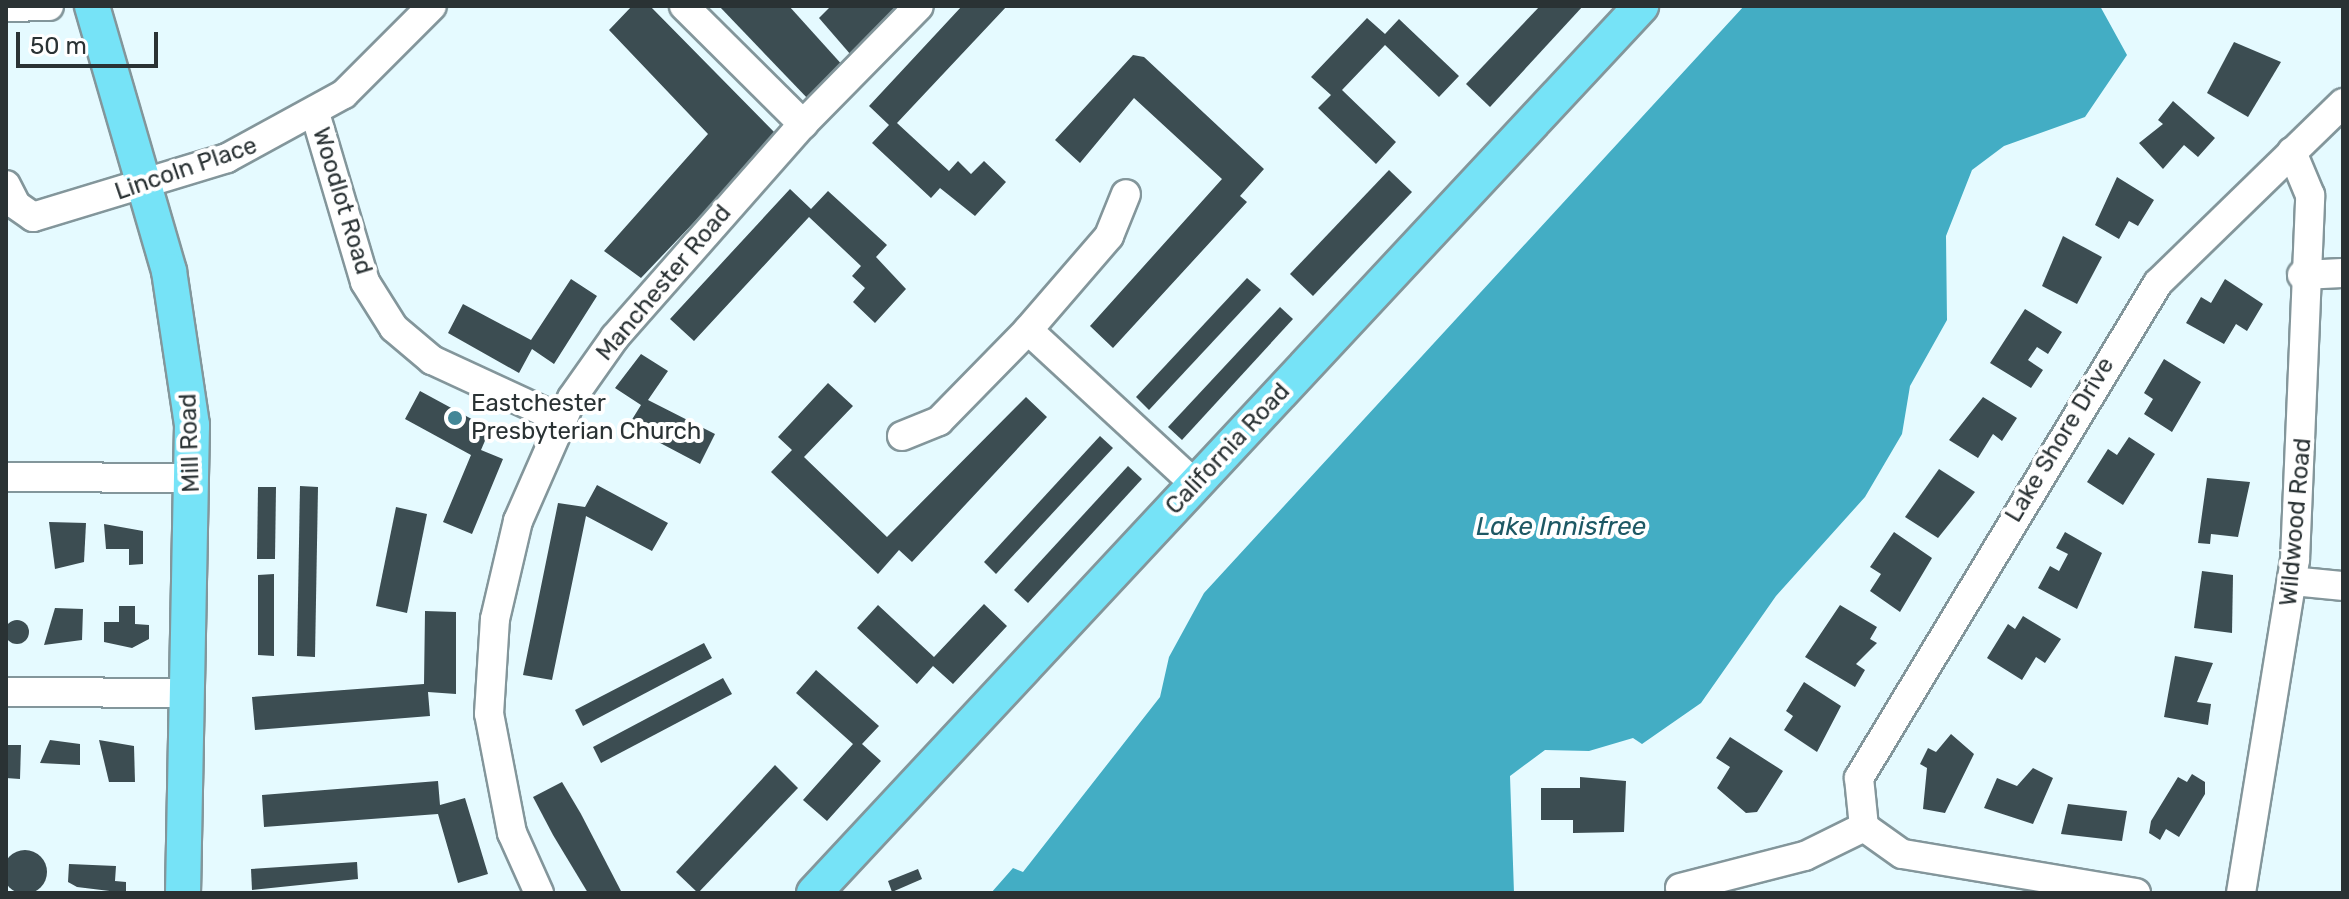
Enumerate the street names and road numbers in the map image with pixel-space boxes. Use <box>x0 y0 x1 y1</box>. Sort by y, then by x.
street label: Woodlot Road <box>306 124 378 278</box>
street label: Lincoln Place <box>111 131 261 207</box>
street label: Manchester Road <box>590 199 738 367</box>
street label: Lake Shore Drive <box>1999 352 2121 528</box>
street label: California Road <box>1160 377 1296 521</box>
street label: Mill Road <box>174 393 206 493</box>
street label: Wildwood Road <box>2274 437 2318 607</box>

